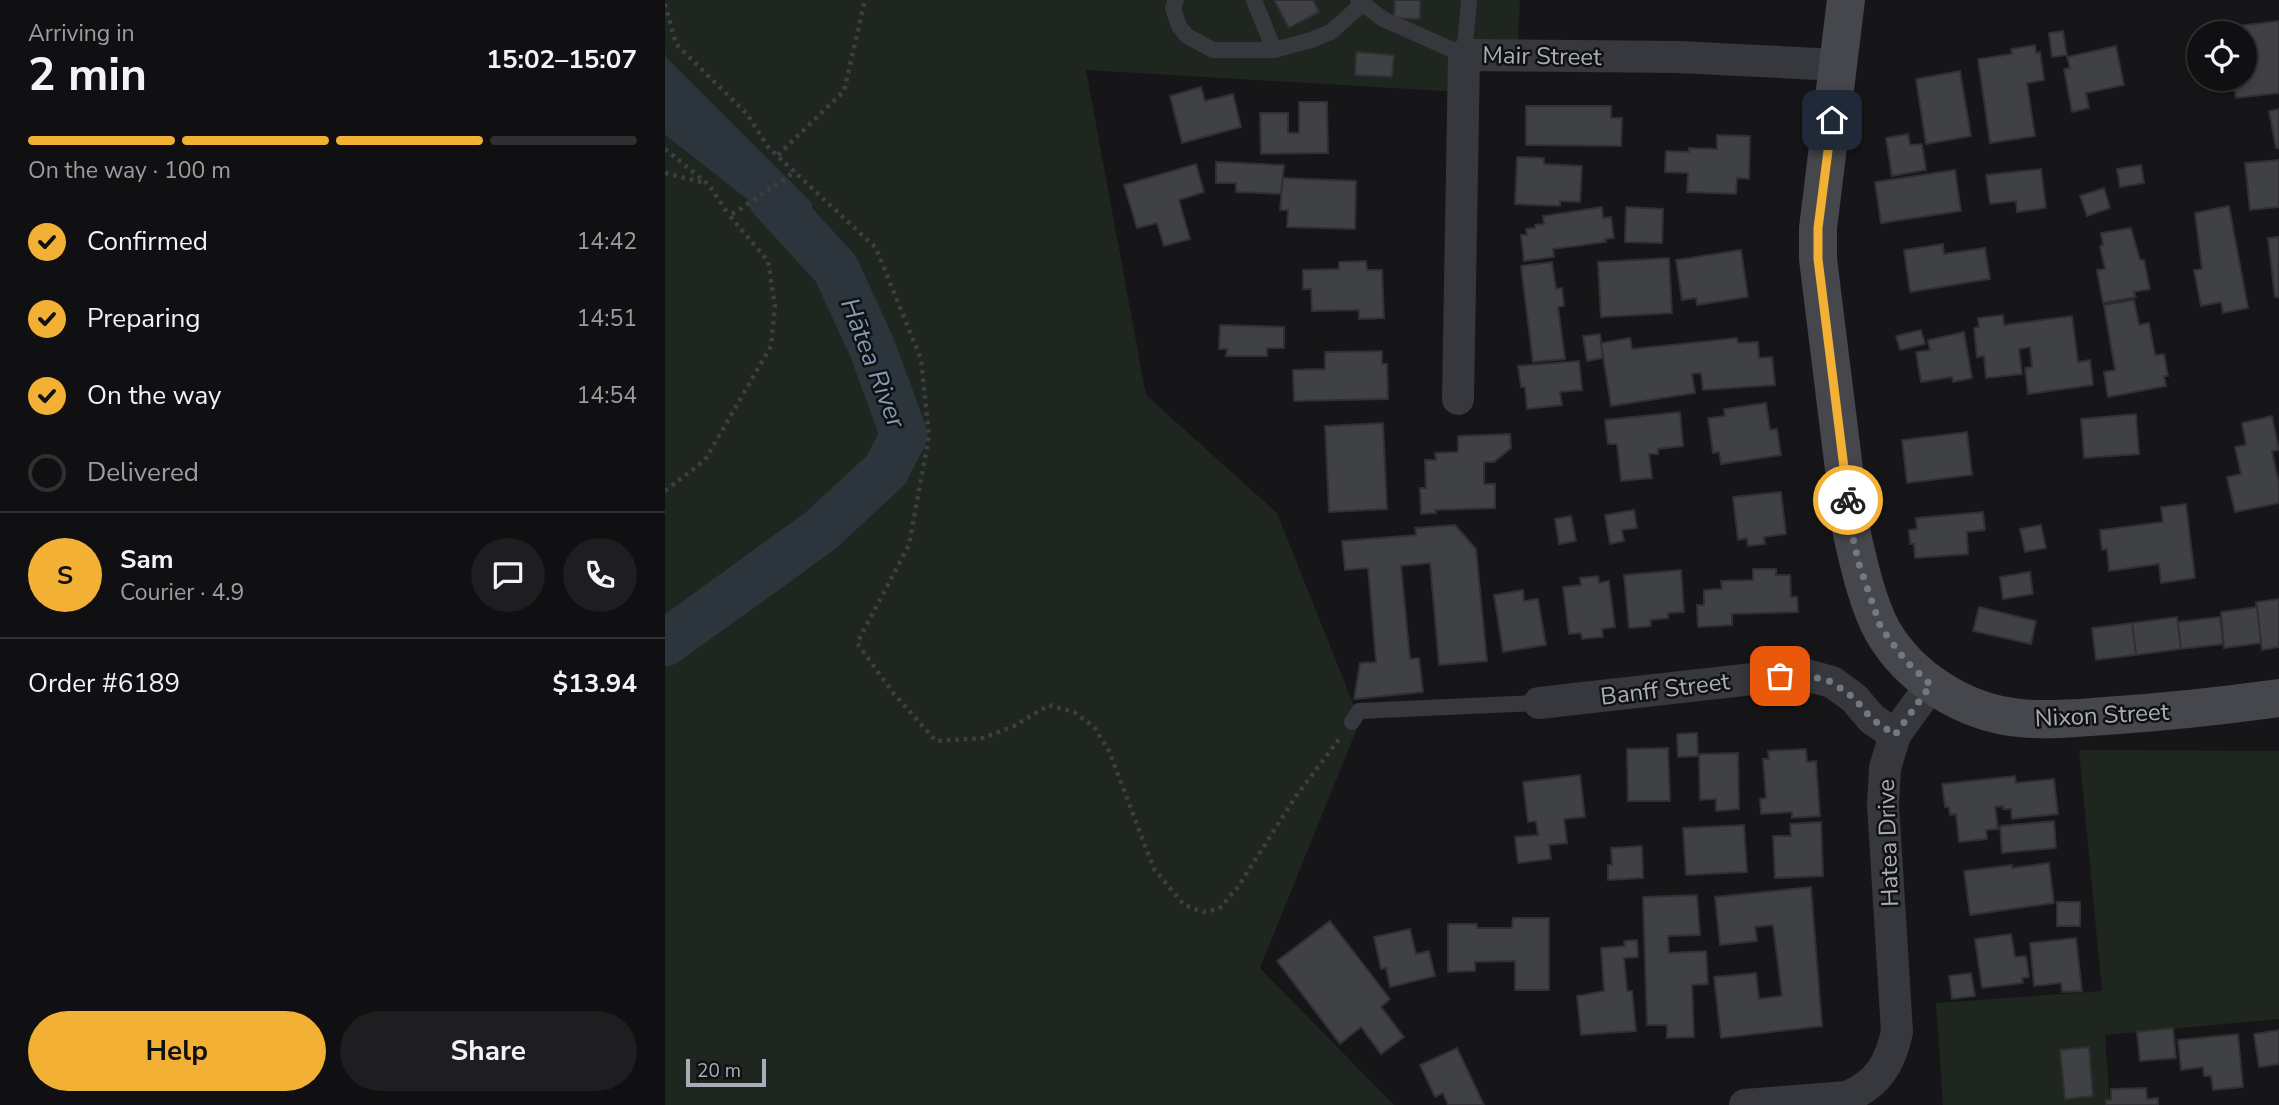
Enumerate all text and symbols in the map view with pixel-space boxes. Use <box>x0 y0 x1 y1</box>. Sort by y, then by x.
text: Arriving in <box>28 18 135 49</box>
map controls <box>2187 21 2257 91</box>
button: locate <box>2187 21 2257 91</box>
street label: Mair Street <box>1482 39 1602 73</box>
text: 15:02–15:07 <box>486 42 637 77</box>
text: 2 min <box>28 43 147 106</box>
pin <box>1802 90 1862 150</box>
icon: home <box>1813 101 1851 139</box>
text: On the way · 100 m <box>28 155 231 186</box>
icon: check <box>28 223 66 261</box>
text: Confirmed <box>87 224 208 259</box>
text: 14:42 <box>577 226 637 257</box>
water label: Hātea River <box>832 293 914 434</box>
icon: check <box>28 300 66 338</box>
text: Preparing <box>87 301 200 336</box>
text: 14:51 <box>577 303 637 334</box>
icon: check <box>28 377 66 415</box>
text: On the way <box>87 378 221 413</box>
text: 14:54 <box>577 380 637 411</box>
text: Delivered <box>87 455 199 490</box>
courier <box>1813 465 1883 535</box>
icon: bike <box>1829 481 1867 519</box>
button: chat <box>471 538 545 612</box>
button: phone <box>563 538 637 612</box>
text: Sam <box>120 542 173 577</box>
text: S <box>57 558 73 593</box>
text: Courier · 4.9 <box>120 577 244 608</box>
pin <box>1750 646 1810 706</box>
icon: bag <box>1761 657 1799 695</box>
street label: Banff Street <box>1599 665 1732 713</box>
text: Order #6189 <box>28 666 180 701</box>
text: $13.94 <box>553 666 637 701</box>
street label: Nixon Street <box>2034 695 2170 734</box>
street label: Hatea Drive <box>1870 779 1906 907</box>
button: Help <box>28 1011 326 1091</box>
button: Share <box>340 1011 637 1091</box>
scale bar <box>686 1056 767 1088</box>
text: 20 m <box>697 1058 741 1084</box>

